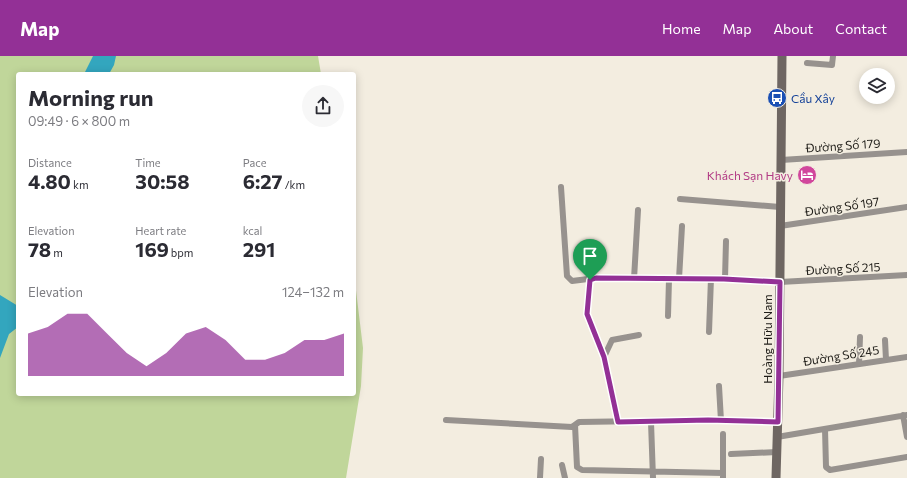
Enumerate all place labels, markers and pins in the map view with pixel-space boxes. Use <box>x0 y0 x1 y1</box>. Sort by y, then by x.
bus stop icon: Cầu Xây <box>766 87 788 109</box>
place label: Cầu Xây <box>791 91 835 105</box>
hotel icon: Khách Sạn Havy <box>796 164 818 186</box>
place label: Khách Sạn Havy <box>707 168 793 182</box>
pin <box>573 239 607 280</box>

